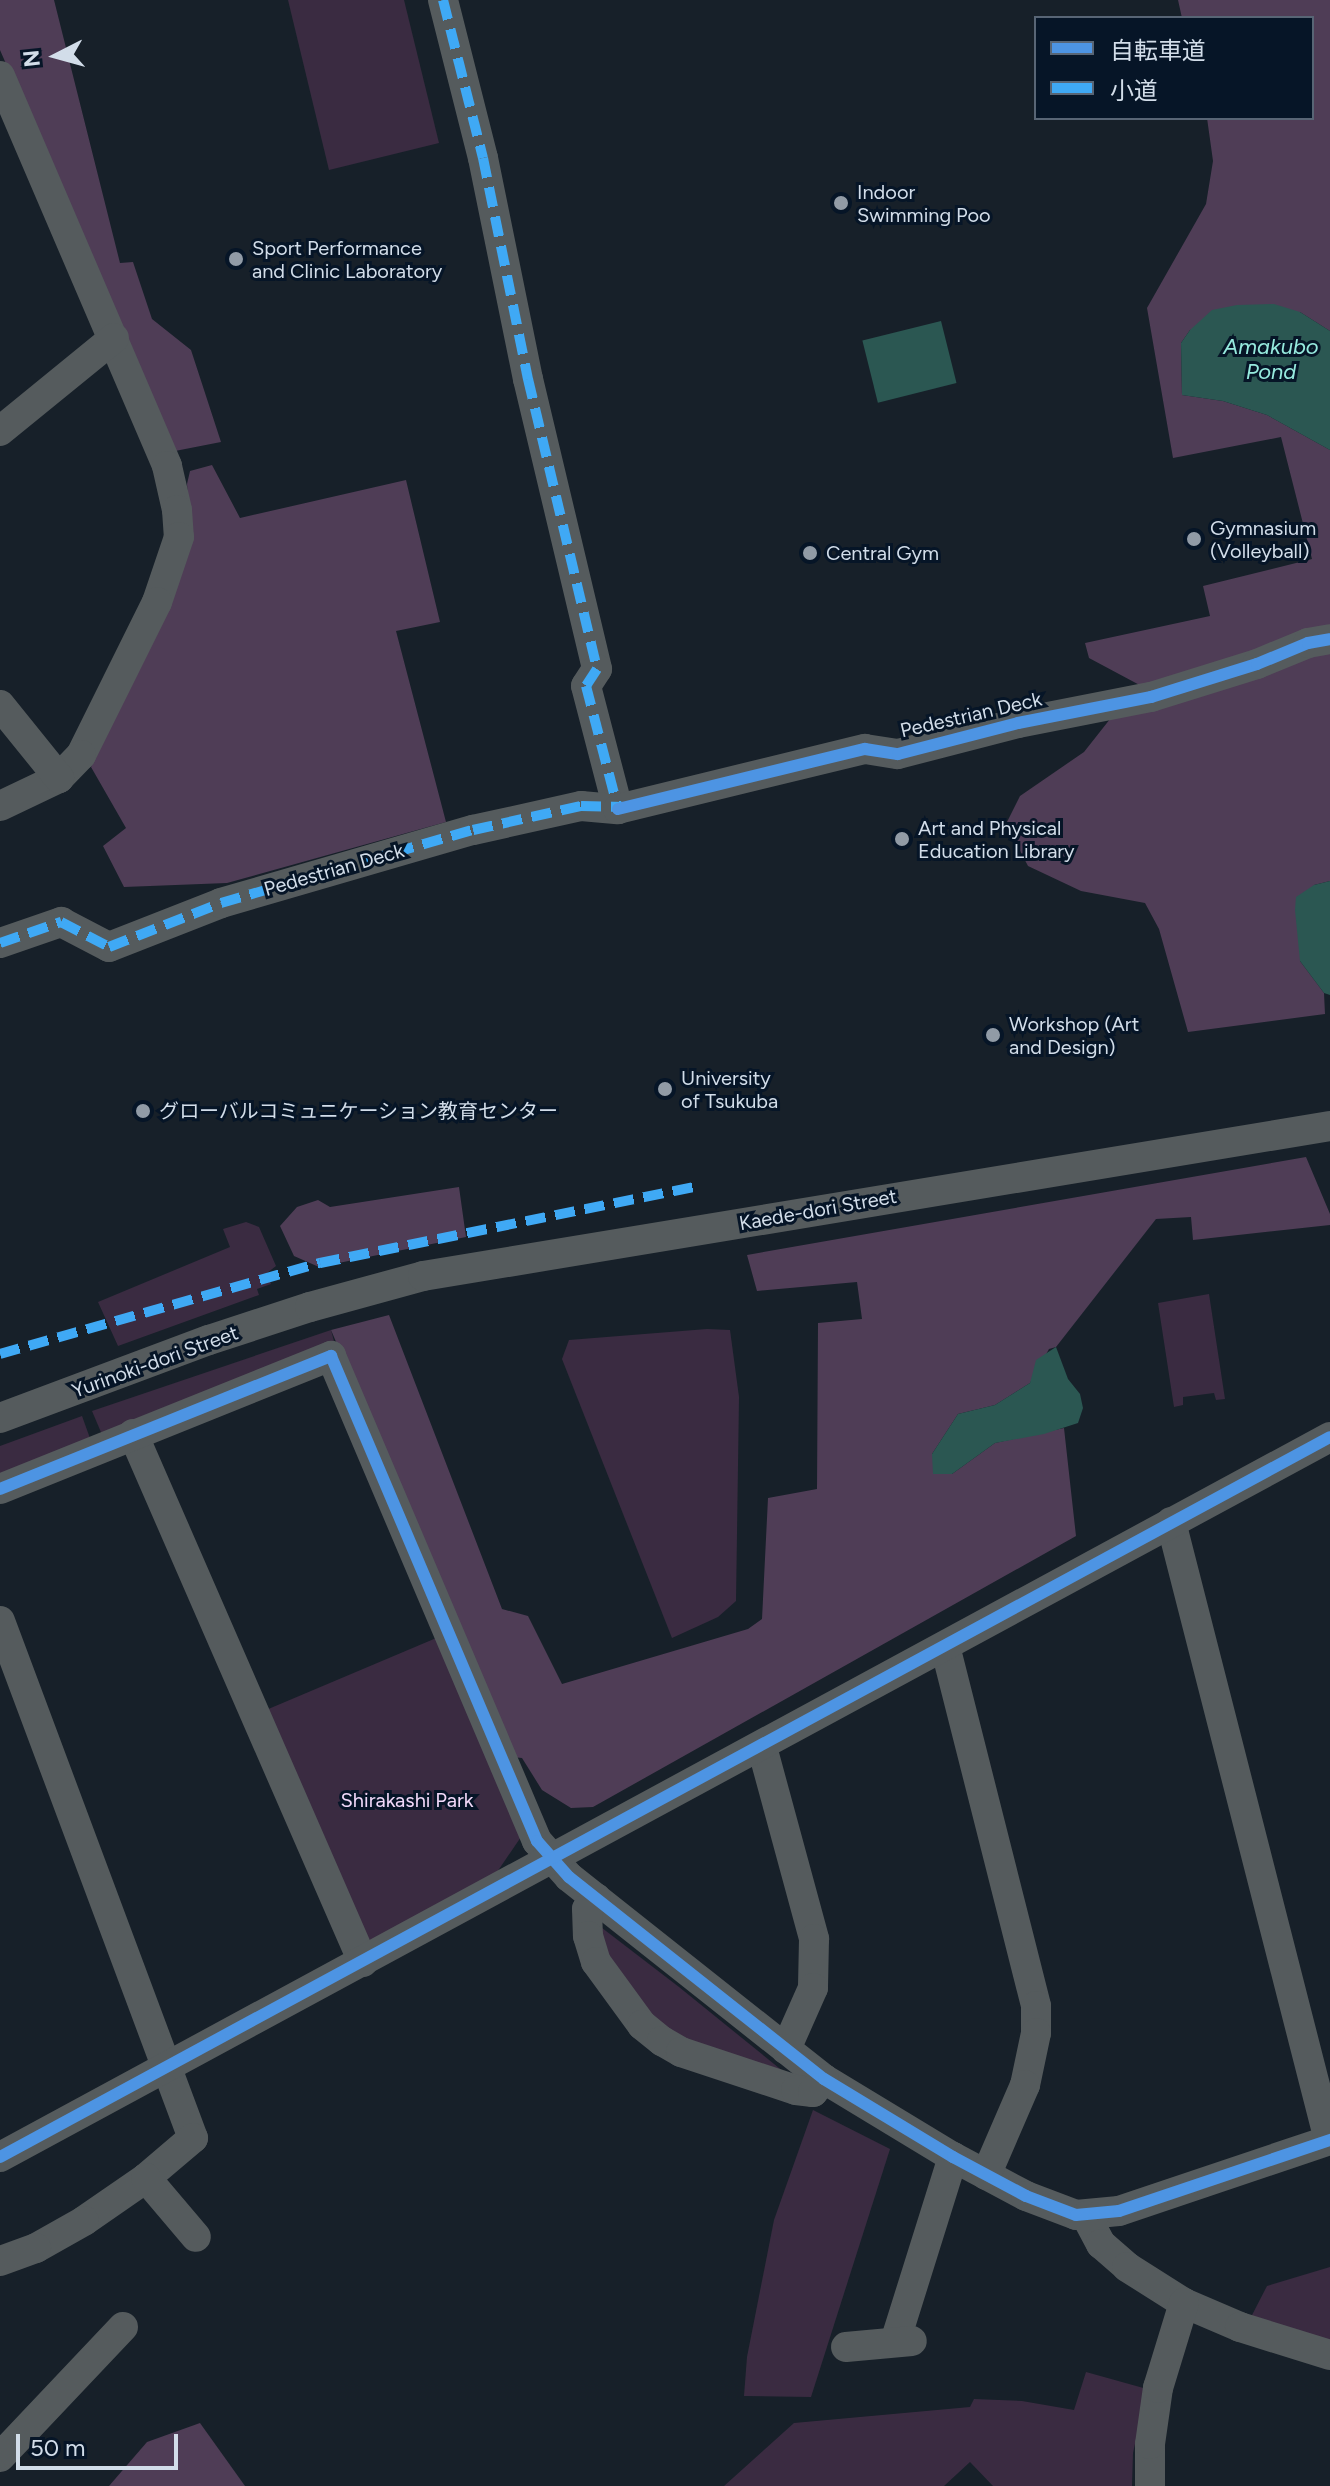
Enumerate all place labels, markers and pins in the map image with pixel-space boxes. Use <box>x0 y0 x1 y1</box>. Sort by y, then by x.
place label: Indoor Swimming Poo <box>857 180 991 227</box>
marker: Indoor Swimming Poo <box>832 194 850 212</box>
place label: Sport Performance and Clinic Laboratory <box>252 236 442 283</box>
marker: Sport Performance and Clinic Laboratory <box>227 250 245 268</box>
place label: Gymnasium (Volleyball) <box>1210 516 1316 563</box>
marker: Gymnasium (Volleyball) <box>1185 530 1203 548</box>
place label: Central Gym <box>826 541 939 565</box>
marker: Central Gym <box>801 544 819 562</box>
place label: Art and Physical Education Library <box>918 816 1075 863</box>
marker: Art and Physical Education Library <box>893 830 911 848</box>
place label: Workshop (Art and Design) <box>1009 1012 1139 1059</box>
marker: Workshop (Art and Design) <box>984 1026 1002 1044</box>
place label: University of Tsukuba <box>681 1066 778 1113</box>
marker: University of Tsukuba <box>656 1080 674 1098</box>
place label: グローバルコミュニケーション教育センター <box>159 1099 559 1123</box>
marker: グローバルコミュニケーション教育センター <box>134 1102 152 1120</box>

